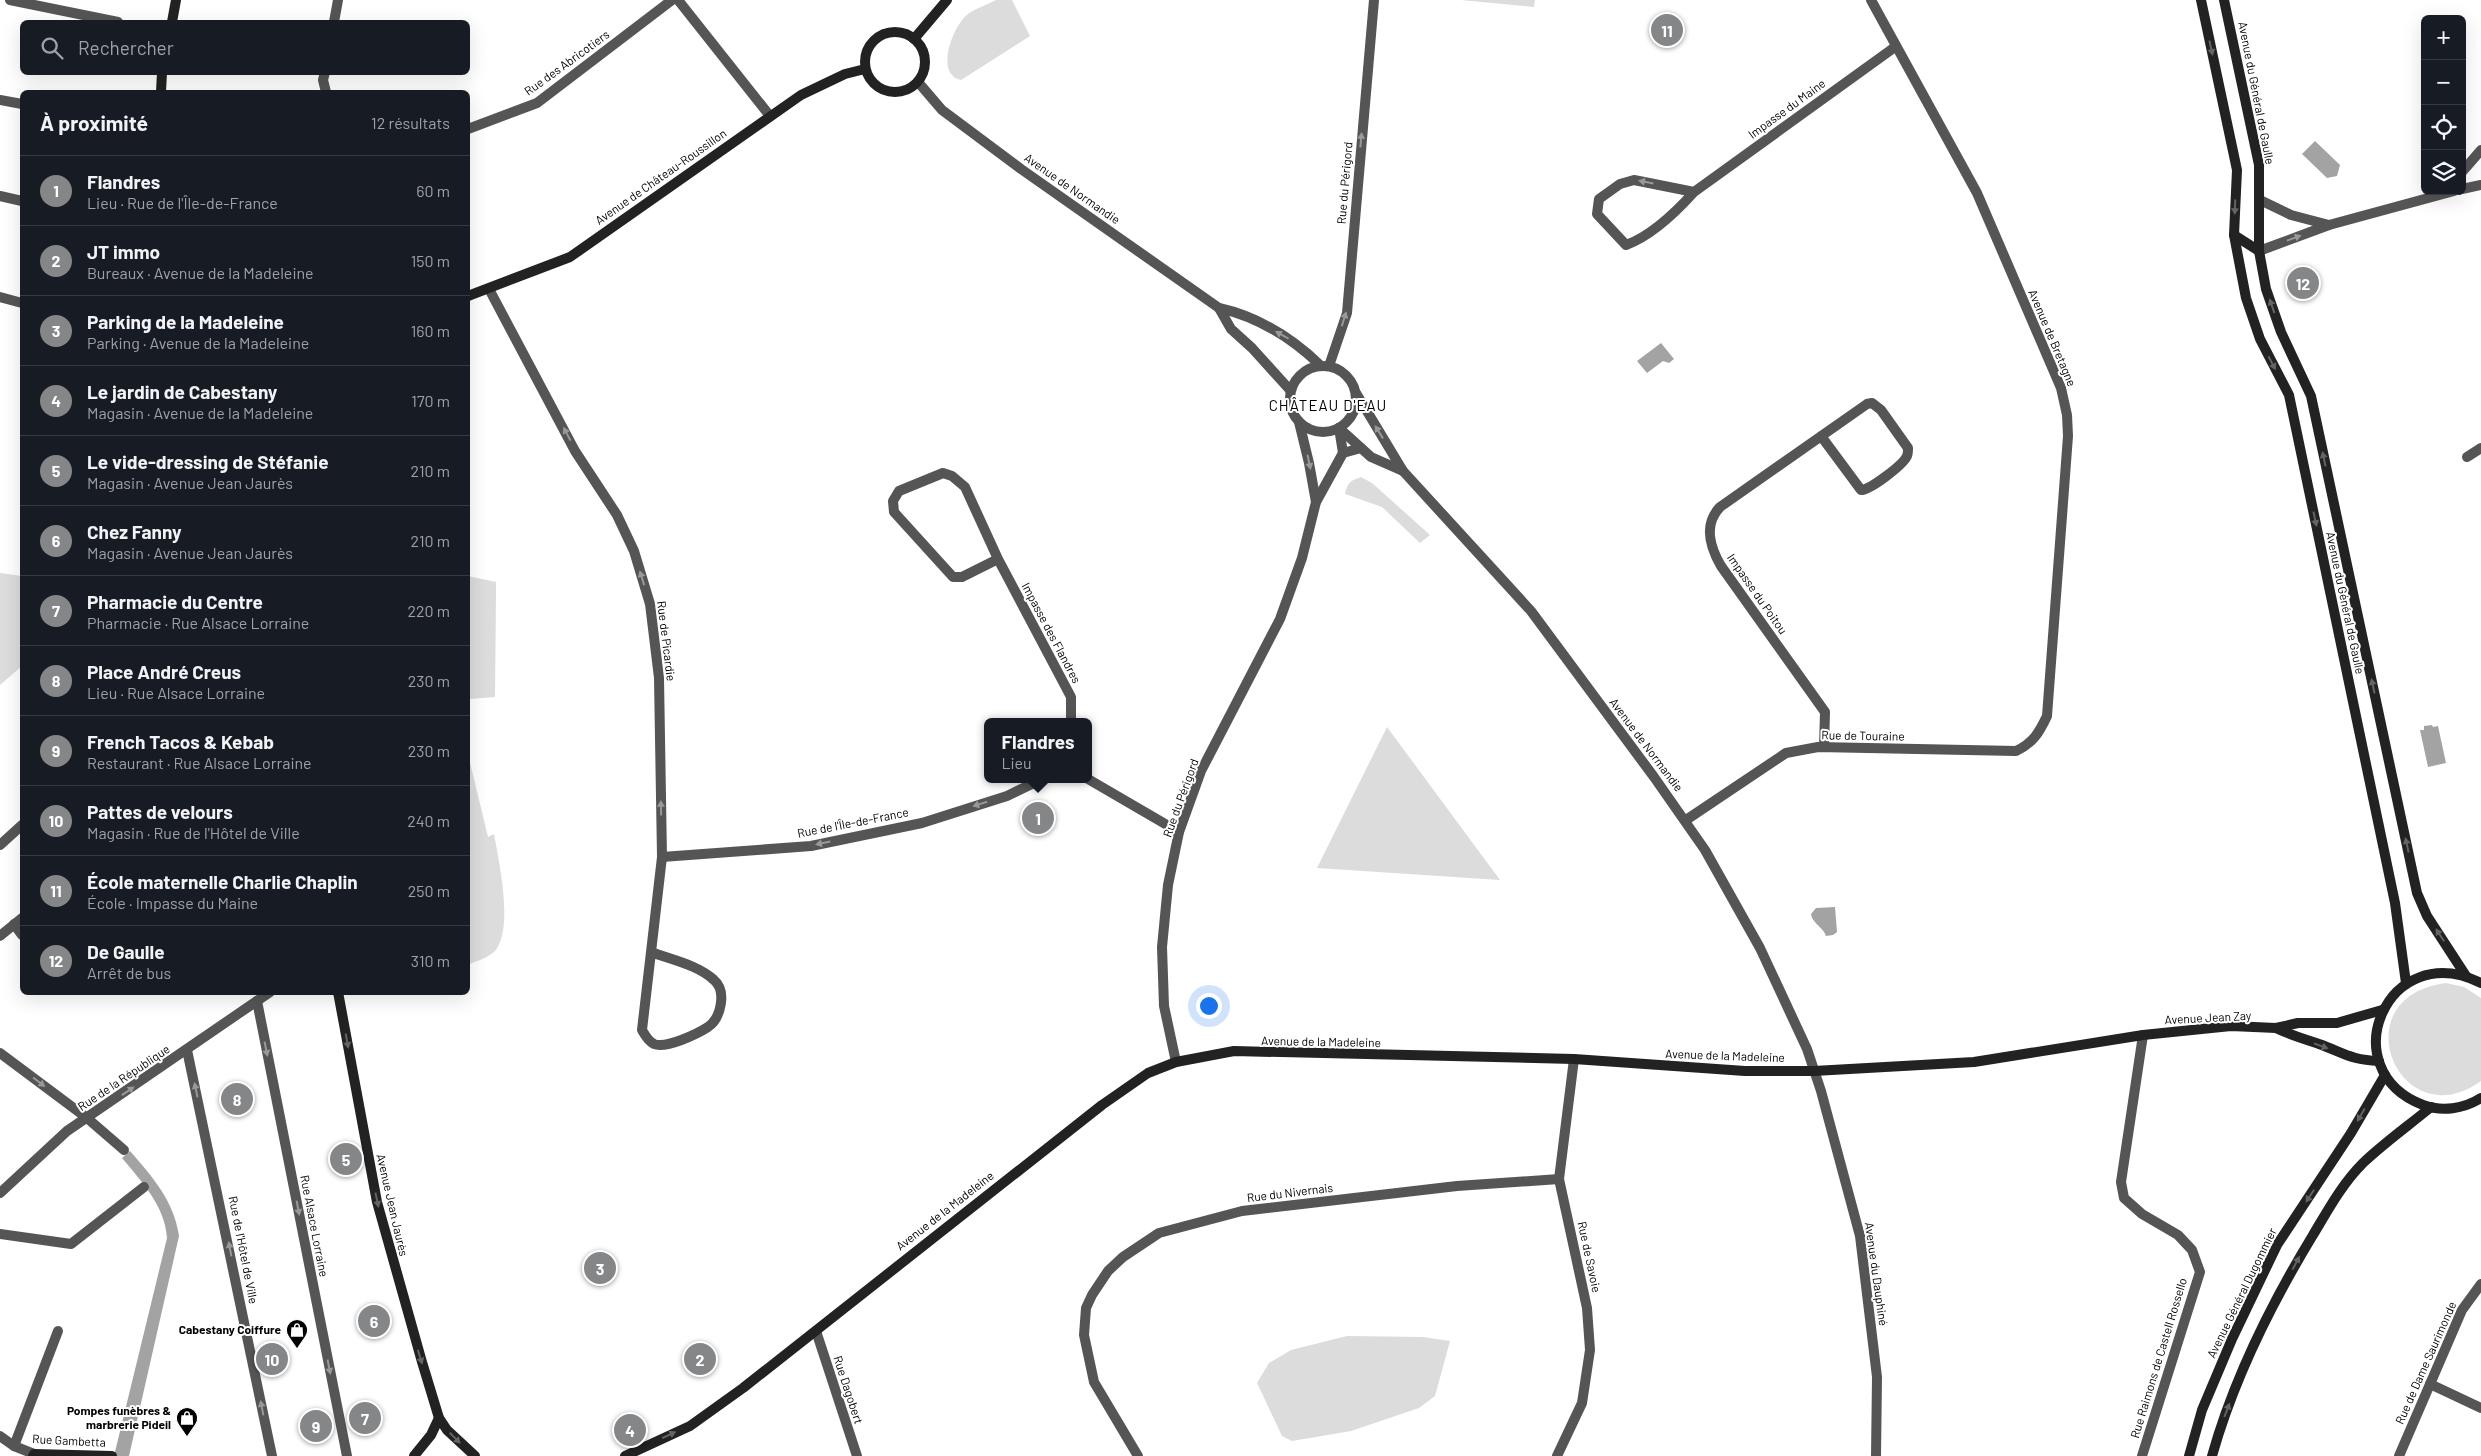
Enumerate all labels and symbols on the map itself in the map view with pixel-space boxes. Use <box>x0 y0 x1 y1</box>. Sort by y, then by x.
pin: 11 <box>1651 11 1683 49</box>
street label: Avenue du Général de Gaulle <box>2236 20 2278 165</box>
street label: Rue des Abricotiers <box>521 27 612 98</box>
one-way arrow <box>2207 40 2215 55</box>
street label: Impasse du Maine <box>1745 76 1828 141</box>
street label: Avenue de Château-Roussillon <box>592 125 729 227</box>
one-way arrow <box>1358 132 1366 148</box>
street label: Rue du Périgord <box>1333 141 1355 225</box>
street label: Avenue de Normandie <box>1022 150 1123 226</box>
one-way arrow <box>1639 178 1654 186</box>
one-way arrow <box>2231 200 2239 216</box>
one-way arrow <box>2287 234 2302 242</box>
pin: 12 <box>2287 264 2319 302</box>
street label: Avenue de Bretagne <box>2026 287 2080 388</box>
one-way arrow <box>2267 298 2275 313</box>
one-way arrow <box>1341 312 1349 327</box>
one-way arrow <box>1275 331 1289 339</box>
one-way arrow <box>2268 356 2276 371</box>
district label: CHÂTEAU D'EAU <box>1269 396 1387 414</box>
one-way arrow <box>1374 426 1383 439</box>
one-way arrow <box>563 427 571 442</box>
one-way arrow <box>2320 451 2328 466</box>
one-way arrow <box>1305 454 1313 469</box>
one-way arrow <box>2311 512 2319 527</box>
street label: Avenue du Général de Gaulle <box>2324 530 2368 675</box>
street label: Impasse du Poitou <box>1725 551 1791 636</box>
one-way arrow <box>637 570 645 585</box>
street label: Impasse des Flandres <box>1019 580 1084 685</box>
street label: Rue de Picardie <box>655 600 679 682</box>
one-way arrow <box>2369 679 2377 694</box>
street label: Avenue de Normandie <box>1607 695 1686 794</box>
street label: Rue de Touraine <box>1821 727 1905 743</box>
street label: Rue du Périgord <box>1159 757 1201 839</box>
pin: 1 <box>1022 799 1054 837</box>
one-way arrow <box>657 800 665 816</box>
one-way arrow <box>973 801 988 808</box>
street label: Rue de l'Île-de-France <box>796 804 910 840</box>
one-way arrow <box>2403 838 2411 853</box>
one-way arrow <box>814 840 830 848</box>
one-way arrow <box>2435 928 2444 942</box>
your location <box>1196 993 1222 1019</box>
street label: Avenue Jean Zay <box>2164 1008 2252 1026</box>
one-way arrow <box>343 1033 351 1049</box>
street label: Avenue de la Madeleine <box>1261 1033 1381 1049</box>
street label: Rue de la République <box>75 1041 172 1113</box>
one-way arrow <box>263 1041 271 1057</box>
one-way arrow <box>2314 1042 2329 1050</box>
street label: Avenue de la Madeleine <box>1665 1046 1785 1064</box>
one-way arrow <box>32 1077 46 1087</box>
pin: 8 <box>221 1080 253 1118</box>
one-way arrow <box>191 1082 199 1098</box>
one-way arrow <box>121 1086 134 1096</box>
one-way arrow <box>2357 1109 2366 1122</box>
pin: 5 <box>330 1140 362 1178</box>
street label: Avenue Jean Jaurès <box>374 1152 412 1258</box>
street label: Avenue de la Madeleine <box>893 1168 996 1253</box>
street label: Rue Alsace Lorraine <box>298 1174 332 1278</box>
street label: Rue du Nivernais <box>1246 1180 1334 1204</box>
one-way arrow <box>2305 1189 2315 1202</box>
one-way arrow <box>373 1193 381 1209</box>
street label: Rue de l'Hôtel de Ville <box>227 1195 261 1305</box>
one-way arrow <box>294 1200 302 1216</box>
street label: Rue de Savoie <box>1576 1220 1604 1294</box>
street label: Avenue du Dauphiné <box>1863 1221 1891 1327</box>
street label: Avenue Général Dugommier <box>2203 1225 2279 1360</box>
one-way arrow <box>225 1241 233 1257</box>
pin: 3 <box>584 1249 616 1287</box>
one-way arrow <box>2292 1256 2301 1270</box>
street label: Rue Raimons de Castell Rossello <box>2127 1276 2189 1439</box>
street label: Rue de Dame Saurimonde <box>2392 1299 2458 1426</box>
pin: 6 <box>358 1302 390 1340</box>
shop icon: Cabestany Coiffure <box>285 1318 309 1349</box>
place label: Cabestany Coiffure <box>179 1322 281 1336</box>
pin: 10 <box>256 1340 288 1378</box>
pin: 2 <box>684 1340 716 1378</box>
one-way arrow <box>417 1349 425 1364</box>
street label: Rue Dagobert <box>831 1354 867 1426</box>
one-way arrow <box>326 1360 334 1376</box>
pin: 7 <box>349 1399 381 1437</box>
one-way arrow <box>258 1401 266 1416</box>
one-way arrow <box>2223 1402 2231 1417</box>
place label: Pompes funèbres & marbrerie Pideil <box>67 1403 171 1431</box>
shop icon: Pompes funèbres & marbrerie Pideil <box>175 1406 199 1437</box>
pin: 9 <box>300 1407 332 1445</box>
pin: 4 <box>614 1411 646 1449</box>
street label: Rue Gambetta <box>32 1431 106 1449</box>
one-way arrow <box>662 1431 676 1439</box>
one-way arrow <box>449 1432 461 1444</box>

